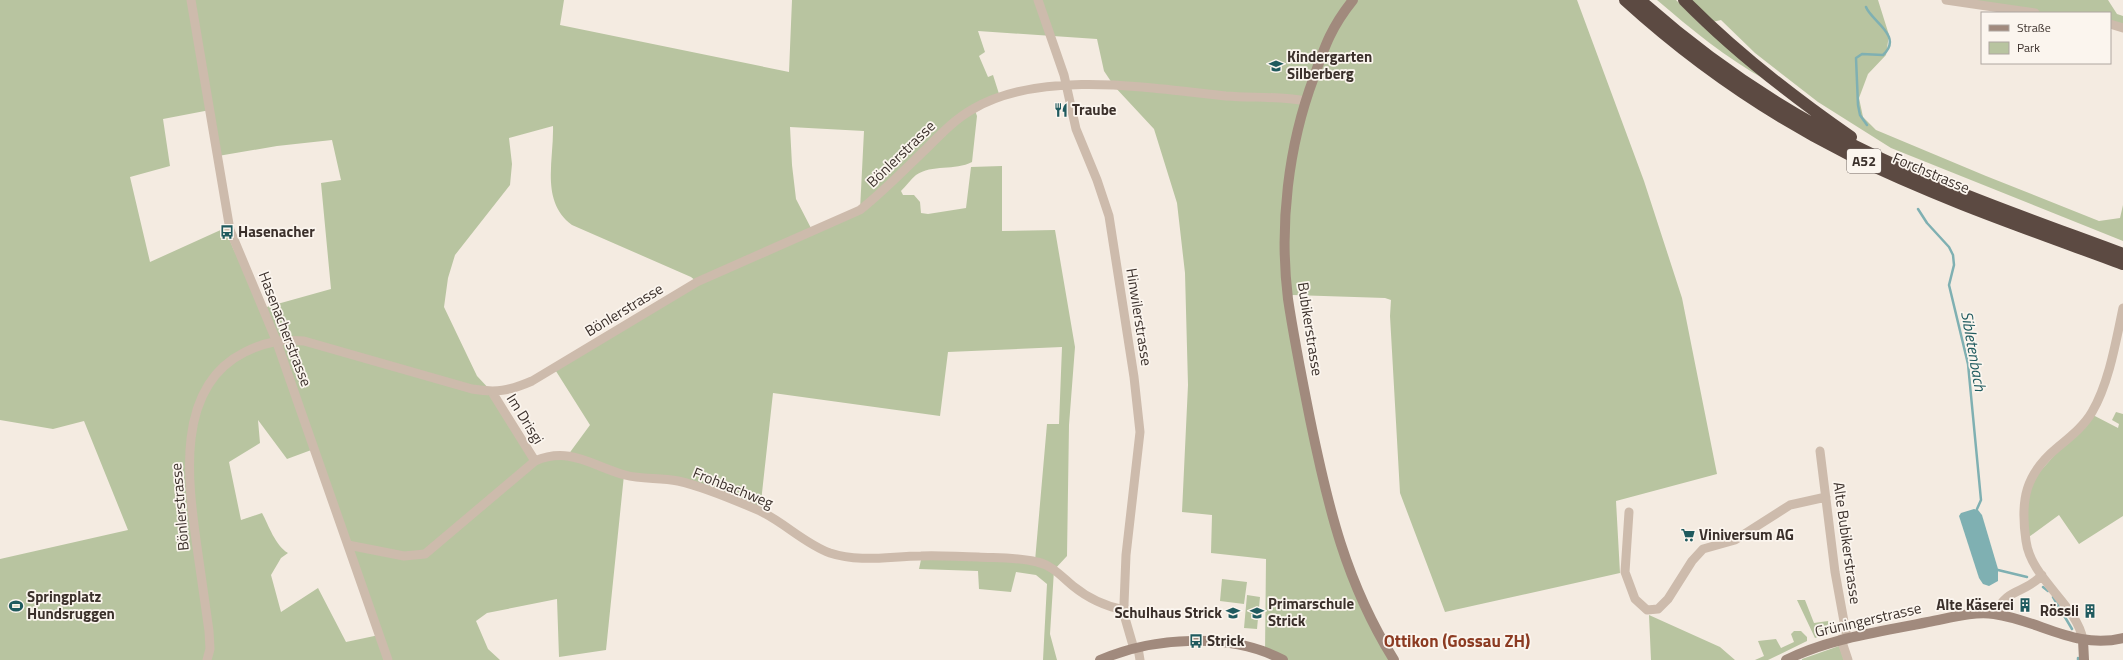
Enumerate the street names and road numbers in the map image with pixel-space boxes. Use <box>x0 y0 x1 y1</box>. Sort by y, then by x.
street label: Bönlerstrasse <box>861 115 940 192</box>
street label: Forchstrasse <box>1889 146 1973 199</box>
road number: A52 <box>1847 149 1881 173</box>
street label: Hinwilerstrasse <box>1120 266 1159 368</box>
street label: Hasenacherstrasse <box>253 268 318 390</box>
street label: Bönlerstrasse <box>580 277 667 342</box>
street label: Bubikerstrasse <box>1292 280 1329 377</box>
street label: Im Drisgi <box>501 389 550 448</box>
street label: Frohbachweg <box>689 461 777 514</box>
street label: Bönlerstrasse <box>164 462 195 552</box>
street label: Alte Bubikerstrasse <box>1828 480 1867 606</box>
street label: Grüningerstrasse <box>1812 596 1923 643</box>

